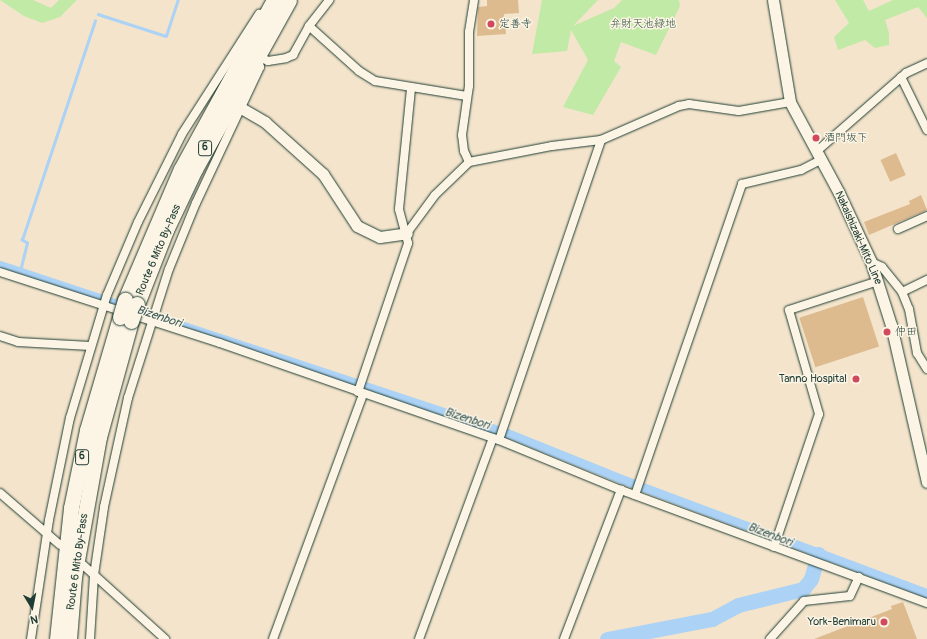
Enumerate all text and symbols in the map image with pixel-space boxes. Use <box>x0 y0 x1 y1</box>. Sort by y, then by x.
place label: 定善寺 <box>499 17 532 31</box>
park label: 弁財天池緑地 <box>610 17 676 31</box>
marker: 定善寺 <box>486 19 496 29</box>
place label: 酒門坂下 <box>824 131 868 145</box>
marker: 酒門坂下 <box>811 133 821 143</box>
road number: 6 <box>198 140 212 156</box>
street label: Nakaishizaki-Mito Line <box>831 189 885 287</box>
street label: Route 6 Mito By-Pass <box>134 203 184 297</box>
water label: Bizenbori <box>135 303 183 331</box>
place label: 仲田 <box>895 325 917 339</box>
marker: 仲田 <box>882 327 892 337</box>
place label: Tanno Hospital <box>779 372 847 386</box>
marker: Tanno Hospital <box>850 373 862 385</box>
water label: Bizenbori <box>443 405 491 433</box>
road number: 6 <box>75 449 89 465</box>
street label: Route 6 Mito By-Pass <box>65 513 91 611</box>
water label: Bizenbori <box>746 520 794 550</box>
north arrow <box>12 587 52 627</box>
text: N <box>29 612 39 626</box>
place label: York-Benimaru <box>808 615 876 629</box>
marker: York-Benimaru <box>879 617 889 627</box>

